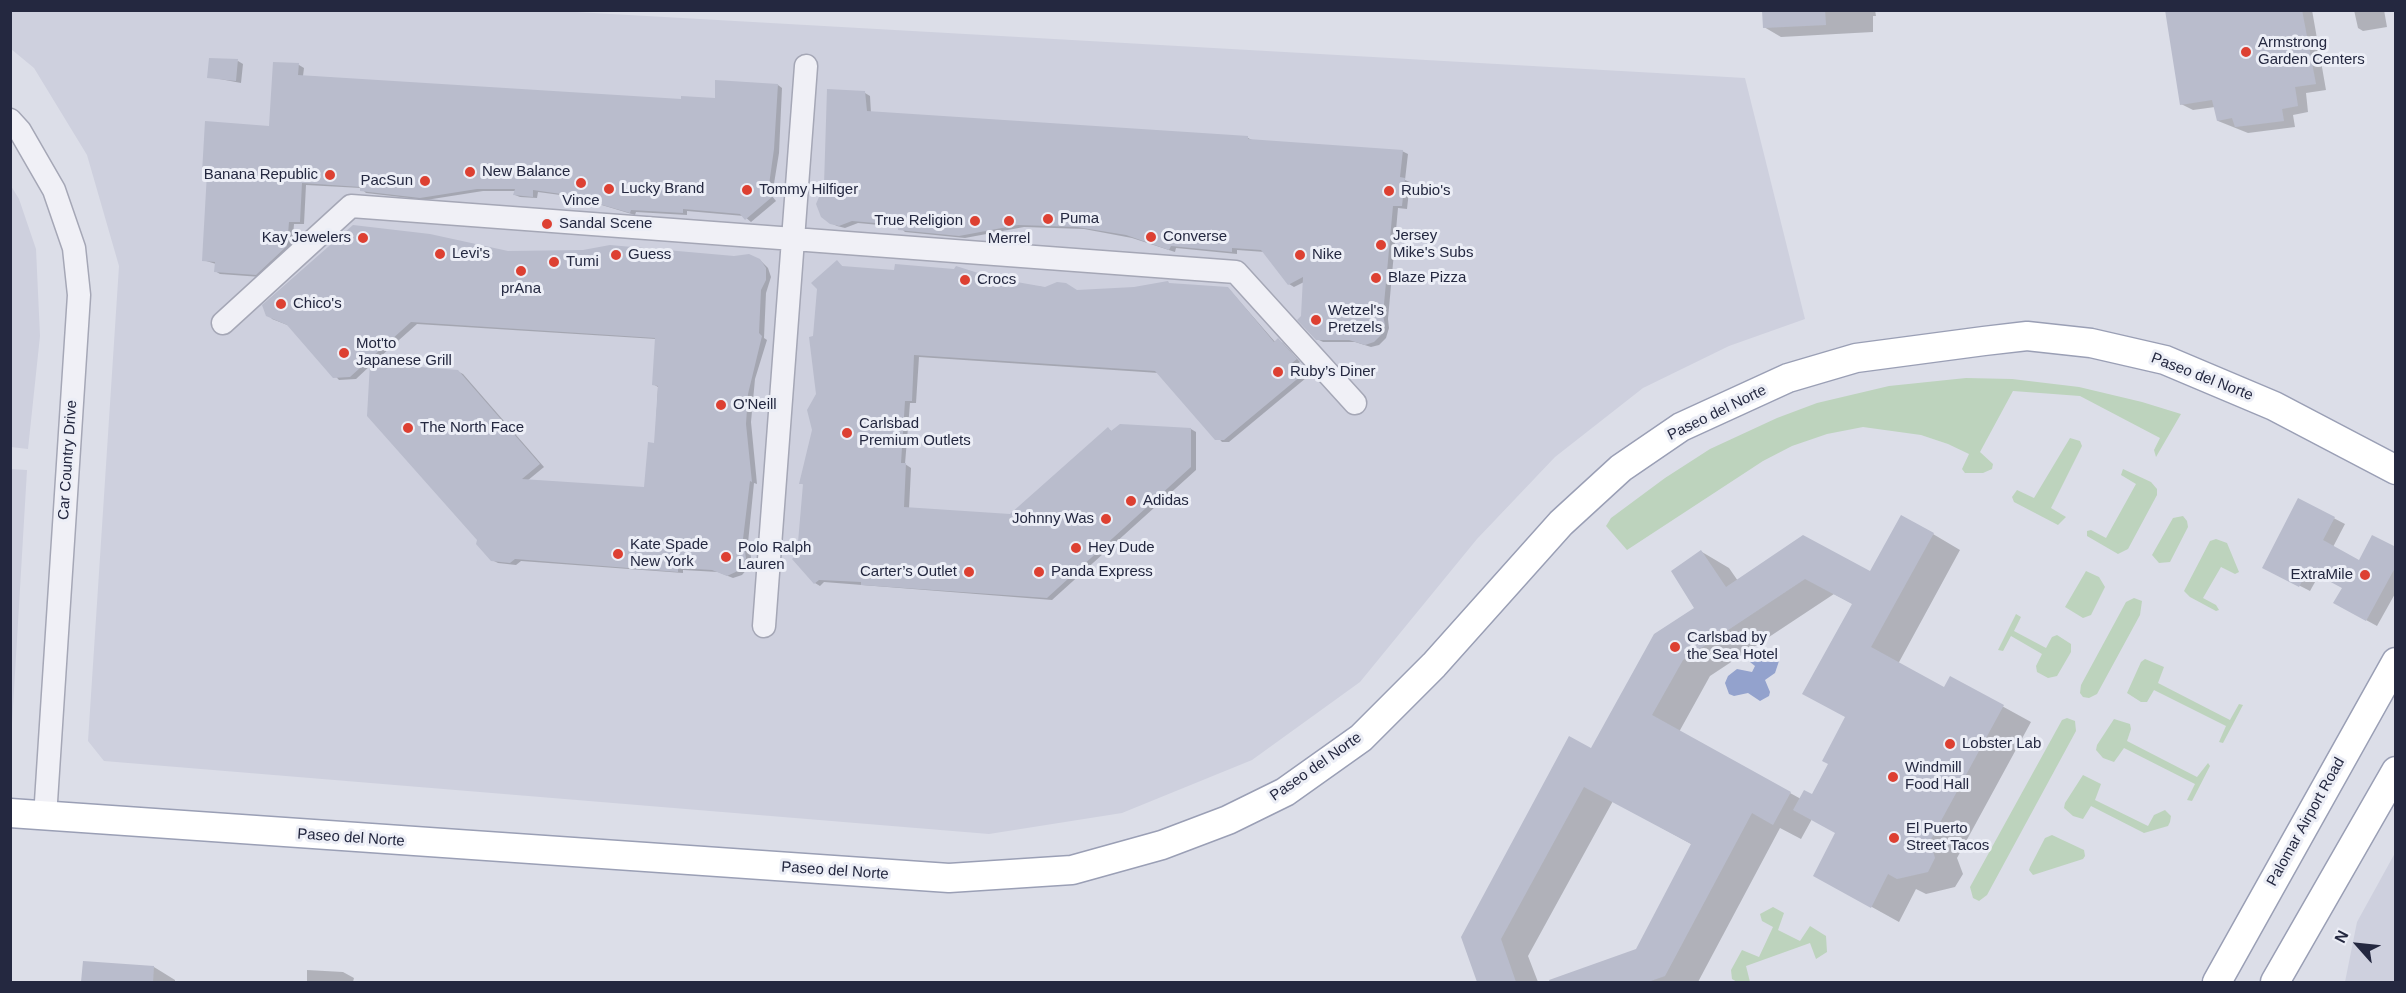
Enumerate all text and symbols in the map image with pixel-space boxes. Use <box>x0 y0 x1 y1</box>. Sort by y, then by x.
place label: Armstrong Garden Centers <box>2258 34 2365 69</box>
marker: Armstrong Garden Centers <box>2239 45 2253 59</box>
place label: New Balance <box>482 163 570 181</box>
marker: New Balance <box>463 165 477 179</box>
place label: Banana Republic <box>204 166 318 184</box>
marker: Banana Republic <box>323 168 337 182</box>
place label: PacSun <box>360 172 413 190</box>
marker: PacSun <box>418 174 432 188</box>
marker: Vince <box>574 176 588 190</box>
place label: Lucky Brand <box>621 180 704 198</box>
place label: Tommy Hilfiger <box>759 181 858 199</box>
marker: Lucky Brand <box>602 182 616 196</box>
place label: Rubio's <box>1401 182 1451 200</box>
marker: Tommy Hilfiger <box>740 183 754 197</box>
marker: Rubio's <box>1382 184 1396 198</box>
place label: Vince <box>562 192 600 210</box>
place label: Puma <box>1060 210 1099 228</box>
place label: True Religion <box>874 212 963 230</box>
marker: Puma <box>1041 212 1055 226</box>
marker: True Religion <box>968 214 982 228</box>
marker: Merrel <box>1002 214 1016 228</box>
place label: Sandal Scene <box>559 215 652 233</box>
marker: Sandal Scene <box>540 217 554 231</box>
place label: Jersey Mike's Subs <box>1393 227 1473 262</box>
place label: Converse <box>1163 228 1227 246</box>
place label: Kay Jewelers <box>262 229 351 247</box>
place label: Merrel <box>988 230 1030 248</box>
marker: Converse <box>1144 230 1158 244</box>
marker: Kay Jewelers <box>356 231 370 245</box>
marker: Jersey Mike's Subs <box>1374 238 1388 252</box>
place label: Levi's <box>452 245 490 263</box>
place label: Guess <box>628 246 671 264</box>
place label: Nike <box>1312 246 1342 264</box>
marker: Levi's <box>433 247 447 261</box>
marker: Guess <box>609 248 623 262</box>
marker: Nike <box>1293 248 1307 262</box>
place label: Tumi <box>566 253 599 271</box>
marker: Tumi <box>547 255 561 269</box>
marker: prAna <box>514 264 528 278</box>
place label: Blaze Pizza <box>1388 269 1466 287</box>
place label: Crocs <box>977 271 1016 289</box>
marker: Blaze Pizza <box>1369 271 1383 285</box>
marker: Crocs <box>958 273 972 287</box>
place label: prAna <box>501 280 541 298</box>
place label: Chico's <box>293 295 342 313</box>
marker: Chico's <box>274 297 288 311</box>
place label: Wetzel's Pretzels <box>1328 302 1384 337</box>
marker: Wetzel's Pretzels <box>1309 313 1323 327</box>
place label: Mot'to Japanese Grill <box>356 335 452 370</box>
marker: Mot'to Japanese Grill <box>337 346 351 360</box>
street label: Paseo del Norte <box>2149 349 2255 405</box>
place label: Ruby’s Diner <box>1290 363 1376 381</box>
marker: Ruby’s Diner <box>1271 365 1285 379</box>
street label: Paseo del Norte <box>1665 381 1769 445</box>
place label: O'Neill <box>733 396 777 414</box>
marker: O'Neill <box>714 398 728 412</box>
street label: Car Country Drive <box>55 400 81 520</box>
place label: Carlsbad Premium Outlets <box>859 415 971 450</box>
place label: The North Face <box>420 419 524 437</box>
marker: The North Face <box>401 421 415 435</box>
marker: Carlsbad Premium Outlets <box>840 426 854 440</box>
place label: Adidas <box>1143 492 1189 510</box>
marker: Adidas <box>1124 494 1138 508</box>
place label: Johnny Was <box>1012 510 1094 528</box>
marker: Johnny Was <box>1099 512 1113 526</box>
place label: Kate Spade New York <box>630 536 708 571</box>
place label: Polo Ralph Lauren <box>738 539 811 574</box>
place label: Hey Dude <box>1088 539 1155 557</box>
marker: Hey Dude <box>1069 541 1083 555</box>
marker: Kate Spade New York <box>611 547 625 561</box>
marker: Polo Ralph Lauren <box>719 550 733 564</box>
place label: Carter’s Outlet <box>860 563 957 581</box>
place label: Panda Express <box>1051 563 1153 581</box>
marker: Carter’s Outlet <box>962 565 976 579</box>
marker: Panda Express <box>1032 565 1046 579</box>
place label: ExtraMile <box>2290 566 2353 584</box>
marker: ExtraMile <box>2358 568 2372 582</box>
place label: Carlsbad by the Sea Hotel <box>1687 629 1778 664</box>
marker: Carlsbad by the Sea Hotel <box>1668 640 1682 654</box>
street label: Paseo del Norte <box>1267 729 1365 805</box>
place label: Lobster Lab <box>1962 735 2041 753</box>
marker: Lobster Lab <box>1943 737 1957 751</box>
street label: Palomar Airport Road <box>2263 755 2349 889</box>
place label: Windmill Food Hall <box>1905 759 1969 794</box>
marker: Windmill Food Hall <box>1886 770 1900 784</box>
place label: El Puerto Street Tacos <box>1906 820 1989 855</box>
street label: Paseo del Norte <box>297 825 405 851</box>
marker: El Puerto Street Tacos <box>1887 831 1901 845</box>
street label: Paseo del Norte <box>781 858 889 884</box>
north arrow <box>2328 915 2388 975</box>
text: N <box>2331 928 2352 946</box>

